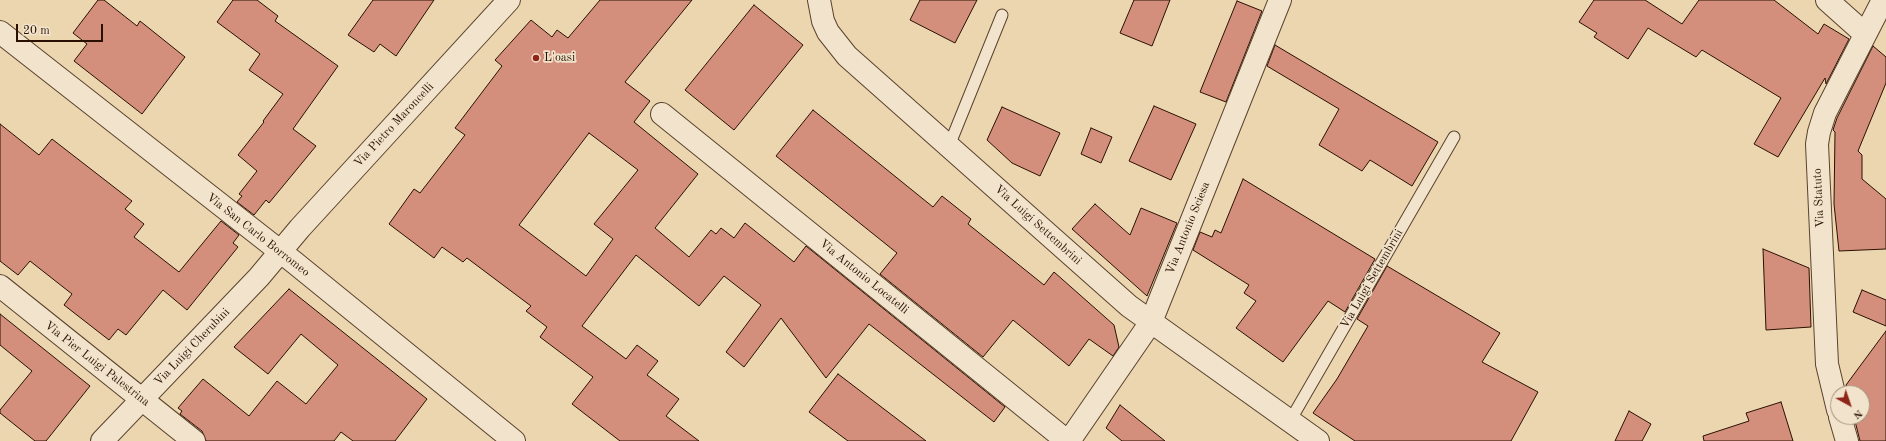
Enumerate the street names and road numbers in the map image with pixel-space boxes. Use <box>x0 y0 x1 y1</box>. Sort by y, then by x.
street label: Via Pietro Maroncelli <box>351 80 437 170</box>
street label: Via Statuto <box>1810 168 1828 228</box>
street label: Via Antonio Sciesa <box>1163 180 1213 276</box>
street label: Via Luigi Settembrini <box>991 182 1085 268</box>
street label: Via San Carlo Borromeo <box>204 190 312 280</box>
street label: Via Luigi Settembrini <box>1338 227 1406 331</box>
street label: Via Antonio Locatelli <box>816 237 912 317</box>
street label: Via Luigi Cherubini <box>151 305 233 389</box>
street label: Via Pier Luigi Palestrina <box>42 318 152 410</box>

